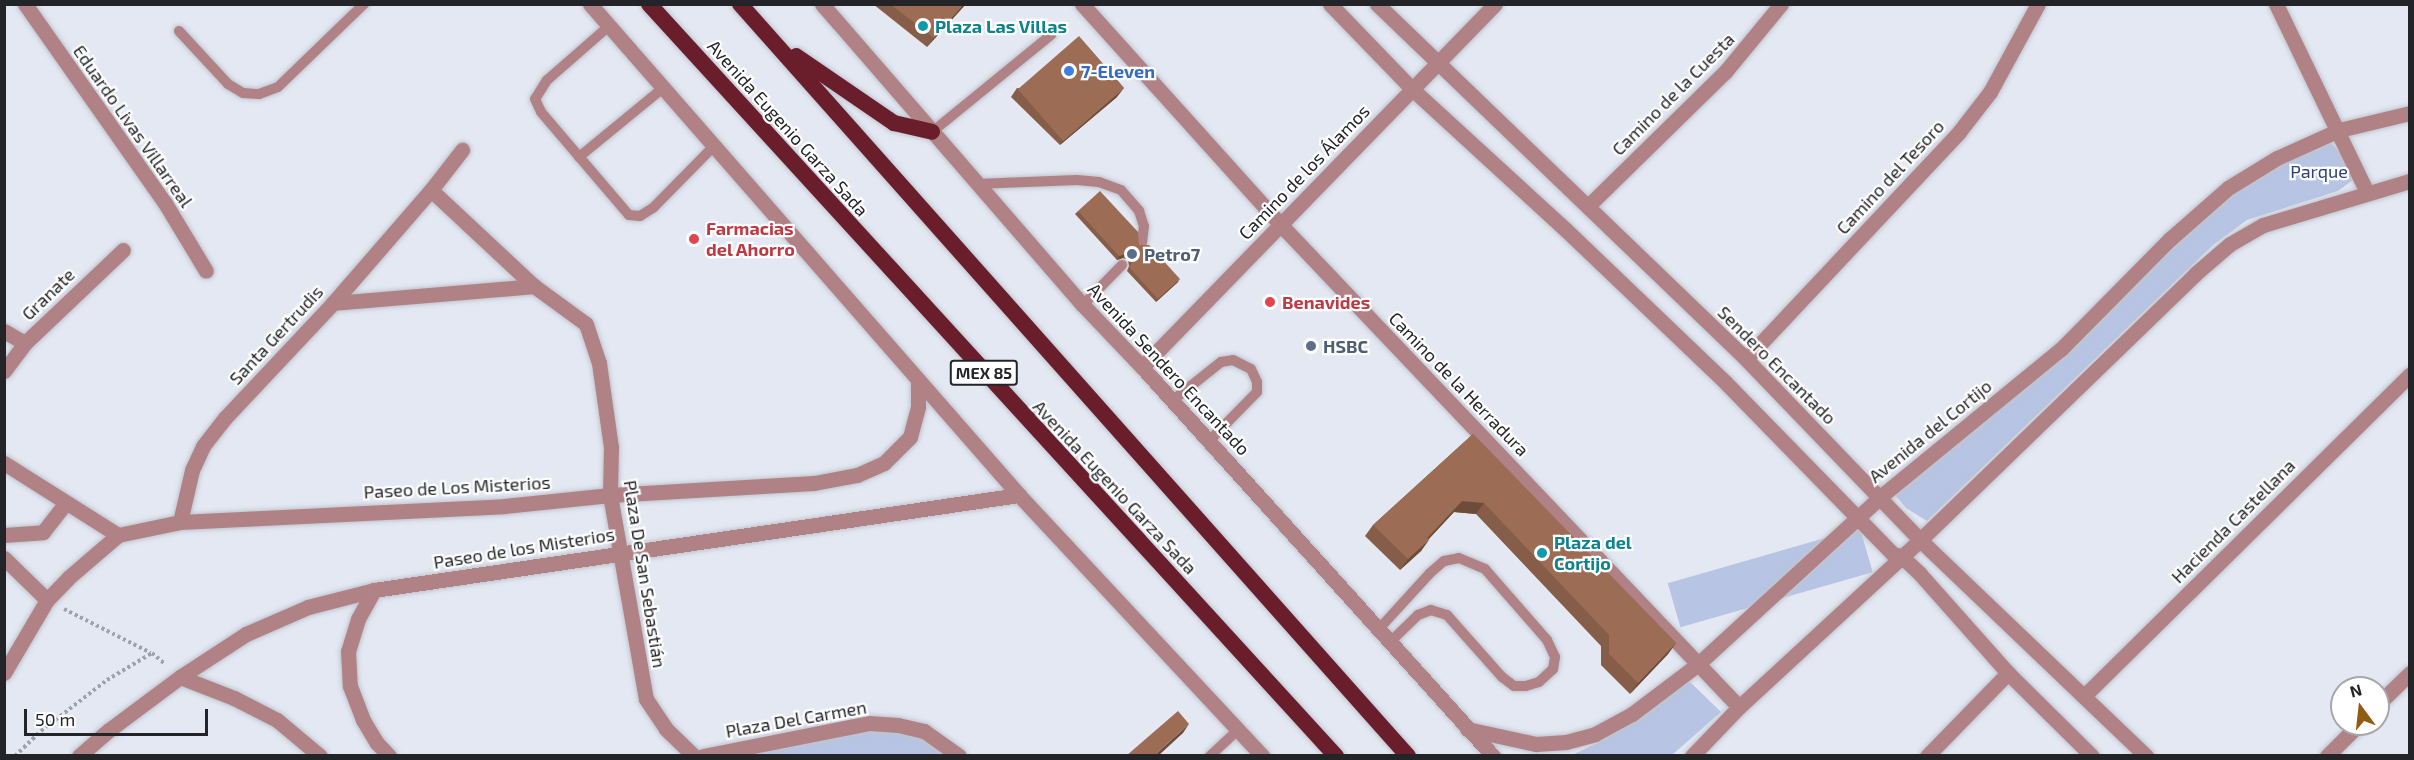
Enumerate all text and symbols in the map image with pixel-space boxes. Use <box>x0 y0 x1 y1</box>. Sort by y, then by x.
place label: Plaza Las Villas <box>935 15 1067 37</box>
marker: Plaza Las Villas <box>916 19 930 33</box>
street label: Camino de la Cuesta <box>1607 28 1739 160</box>
street label: Avenida Eugenio Garza Sada <box>703 35 873 221</box>
street label: Eduardo Livas Villarreal <box>69 41 197 211</box>
place label: 7-Eleven <box>1081 60 1155 82</box>
marker: 7-Eleven <box>1062 64 1076 78</box>
street label: Camino de los Álamos <box>1234 100 1374 244</box>
street label: Camino del Tesoro <box>1831 115 1949 239</box>
park label: Parque <box>2290 160 2348 182</box>
place label: Farmacias del Ahorro <box>706 218 796 260</box>
marker: Farmacias del Ahorro <box>687 232 701 246</box>
place label: Petro7 <box>1144 243 1200 265</box>
marker: Petro7 <box>1125 247 1139 261</box>
street label: Granate <box>17 264 79 324</box>
street label: Avenida Sendero Encantado <box>1084 278 1254 460</box>
street label: Santa Gertrudis <box>225 281 327 389</box>
place label: Benavides <box>1282 291 1370 313</box>
marker: Benavides <box>1263 295 1277 309</box>
street label: Sendero Encantado <box>1713 301 1841 429</box>
street label: Camino de la Herradura <box>1385 307 1533 461</box>
place label: HSBC <box>1323 335 1368 357</box>
marker: HSBC <box>1304 339 1318 353</box>
road number: MEX 85 <box>950 360 1018 386</box>
street label: Avenida del Cortijo <box>1864 375 1996 487</box>
street label: Avenida Eugenio Garza Sada <box>1029 396 1201 578</box>
street label: Hacienda Castellana <box>2167 455 2299 587</box>
street label: Paseo de Los Misterios <box>363 471 551 503</box>
street label: Plaza De San Sebastián <box>619 479 671 669</box>
street label: Paseo de los Misterios <box>432 523 616 573</box>
place label: Plaza del Cortijo <box>1554 532 1632 574</box>
marker: Plaza del Cortijo <box>1535 546 1549 560</box>
north arrow <box>2330 676 2390 736</box>
text: N <box>2348 679 2364 701</box>
street label: Plaza Del Carmen <box>724 696 868 742</box>
scale bar <box>27 697 212 735</box>
text: 50 m <box>35 708 75 730</box>

